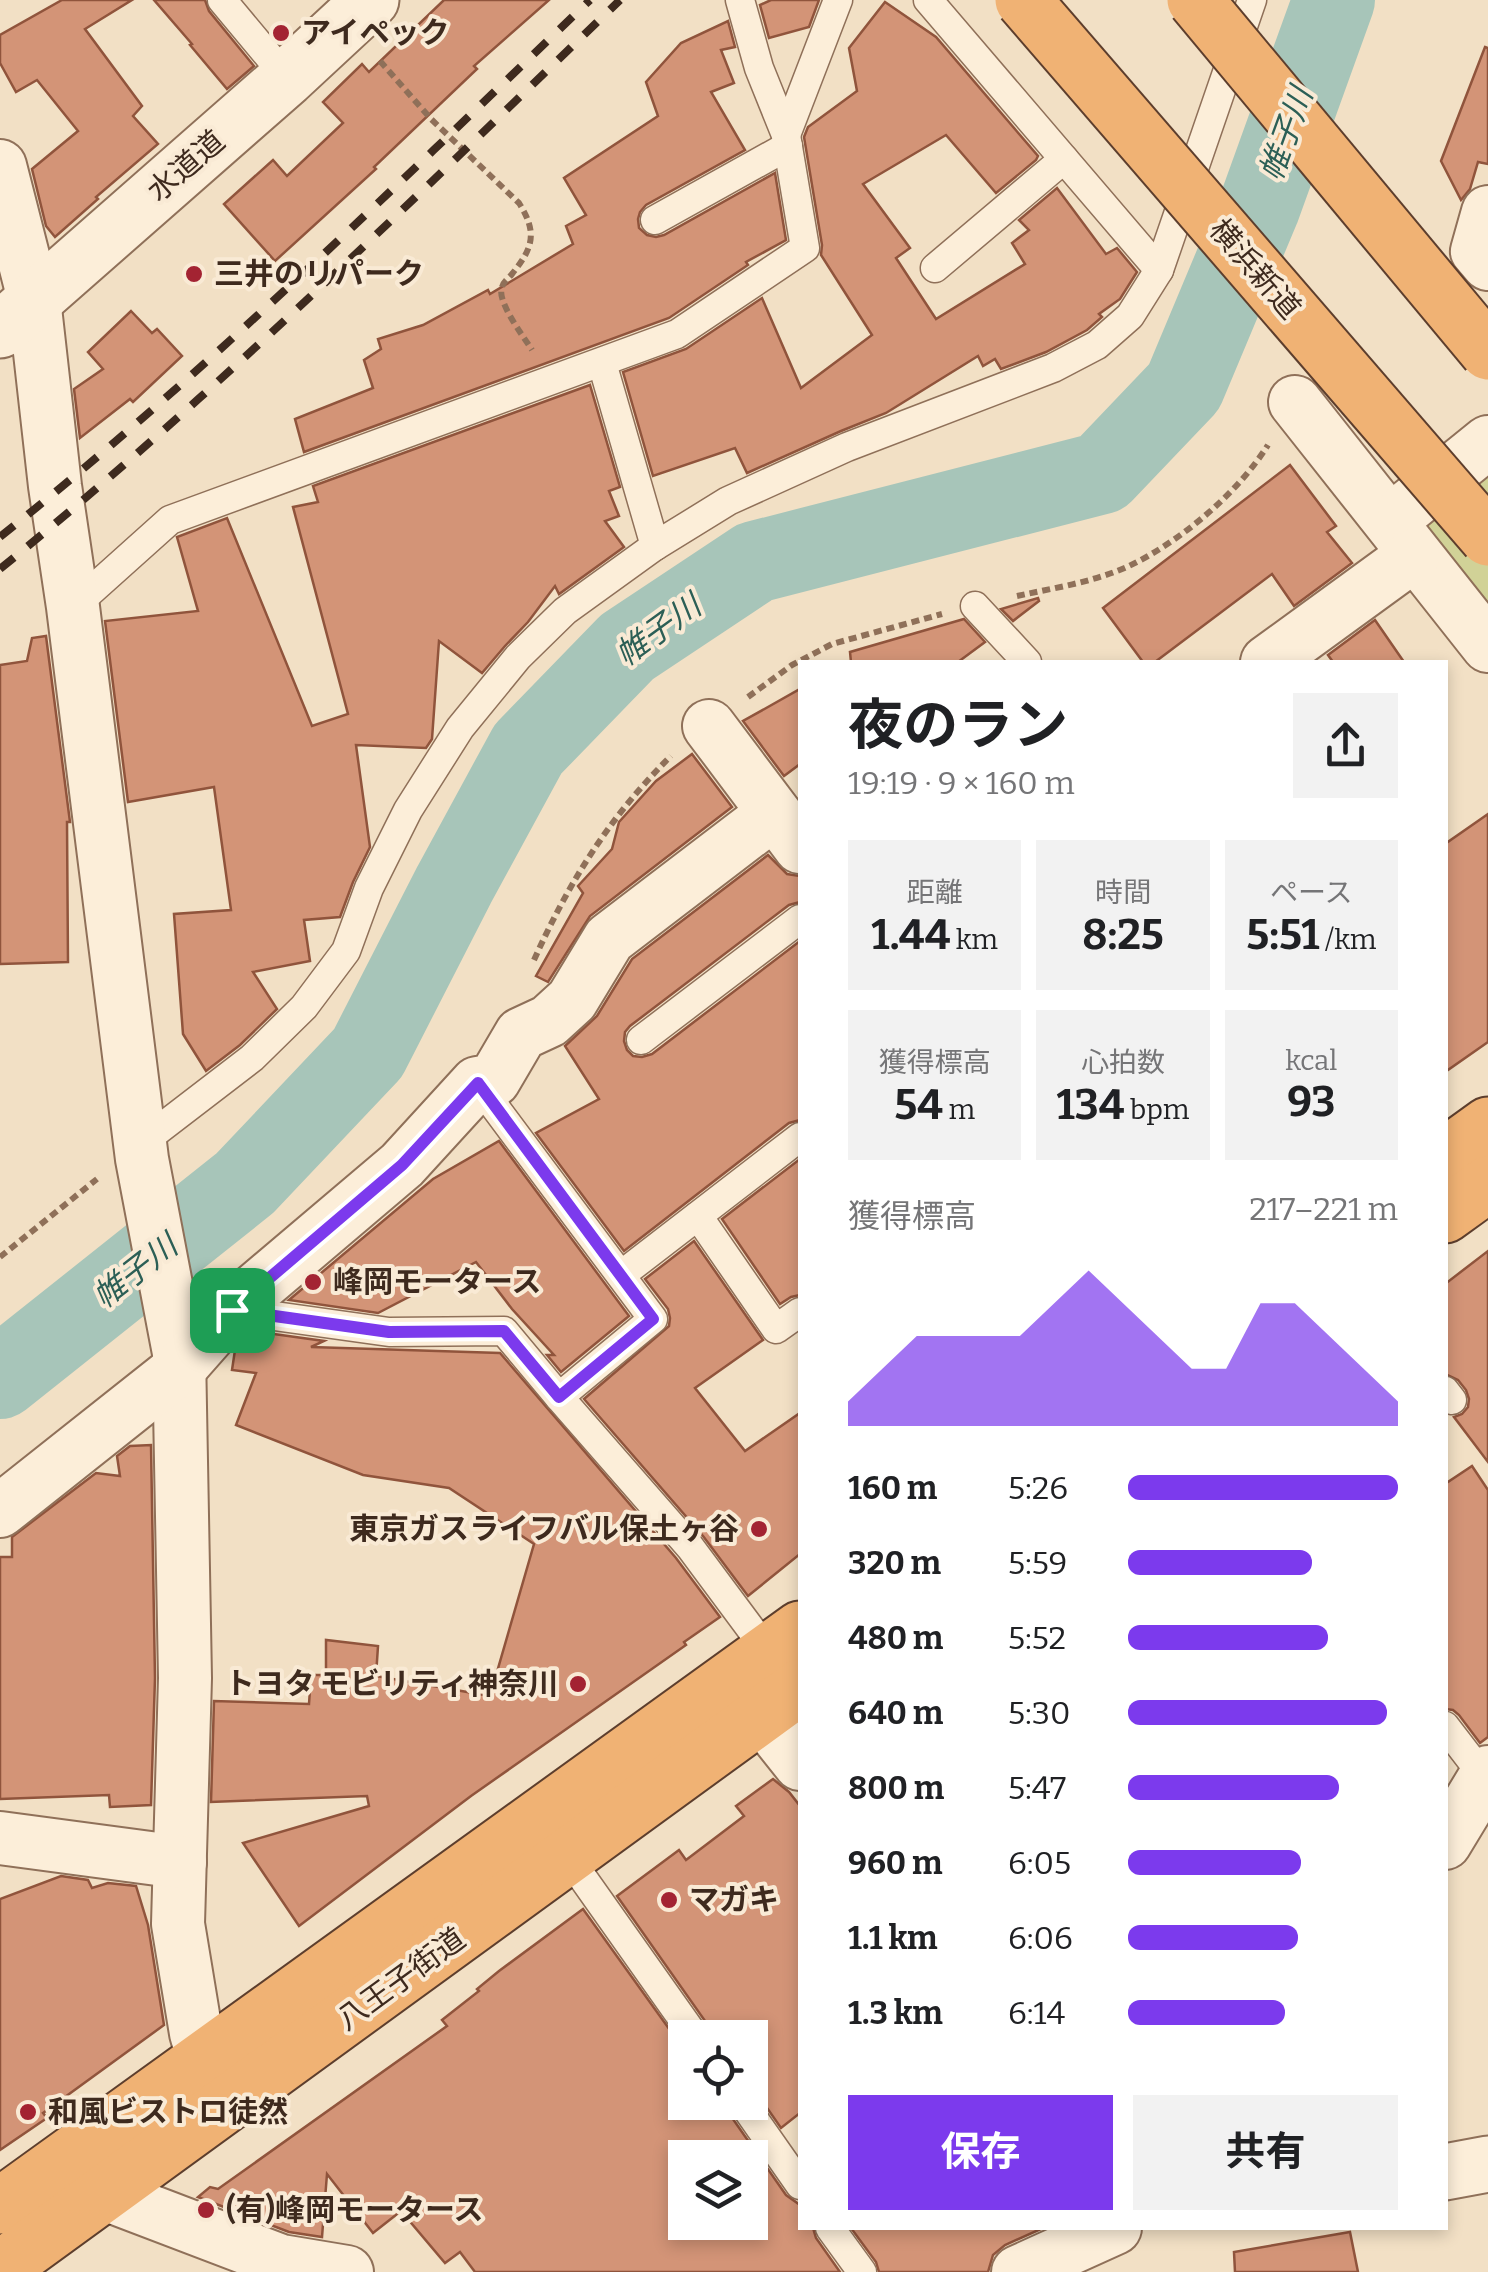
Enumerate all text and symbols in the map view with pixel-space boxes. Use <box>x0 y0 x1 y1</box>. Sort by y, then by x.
place label: アイペック <box>301 15 450 51</box>
marker: アイペック <box>270 22 292 44</box>
water label: 帷子川 <box>1252 80 1321 186</box>
street label: 水道道 <box>140 123 232 209</box>
street label: 横浜新道 <box>1202 212 1308 326</box>
place label: 三井のリパーク <box>214 256 424 292</box>
marker: 三井のリパーク <box>183 263 205 285</box>
water label: 帷子川 <box>608 585 710 674</box>
text: 夜のラン <box>848 693 1068 759</box>
button: share <box>1293 693 1398 798</box>
text: 19:19 · 9 × 160 m <box>848 764 1075 802</box>
text: 距離 <box>907 876 963 909</box>
text: 時間 <box>1095 876 1151 909</box>
text: ペース <box>1270 876 1353 909</box>
text: 1.44 <box>871 910 950 960</box>
text: 8:25 <box>1082 910 1164 960</box>
text: 5:51 <box>1246 910 1320 960</box>
text: km <box>950 923 998 956</box>
text: /km <box>1320 923 1376 956</box>
text: kcal <box>1285 1044 1337 1077</box>
text: 獲得標高 <box>879 1046 991 1079</box>
text: 心拍数 <box>1081 1046 1165 1079</box>
text: 93 <box>1287 1077 1335 1127</box>
text: 54 <box>894 1080 943 1130</box>
text: 134 <box>1056 1080 1124 1130</box>
text: m <box>943 1093 975 1126</box>
text: bpm <box>1124 1093 1190 1126</box>
text: 217–221 m <box>1249 1190 1398 1228</box>
text: 獲得標高 <box>848 1197 976 1235</box>
water label: 帷子川 <box>85 1225 187 1316</box>
place label: 峰岡モータース <box>333 1264 542 1300</box>
pin <box>190 1268 275 1353</box>
marker: 峰岡モータース <box>302 1271 324 1293</box>
icon: arrive <box>205 1283 260 1338</box>
text: 160 m <box>848 1469 937 1507</box>
text: 5:26 <box>1008 1469 1068 1507</box>
place label: 東京ガスライフバル保土ヶ谷 <box>349 1511 739 1547</box>
marker: 東京ガスライフバル保土ヶ谷 <box>748 1518 770 1540</box>
text: 320 m <box>848 1544 941 1582</box>
text: 5:59 <box>1008 1544 1067 1582</box>
text: 480 m <box>848 1619 943 1657</box>
text: 5:52 <box>1008 1619 1066 1657</box>
place label: トヨタ モビリティ神奈川 <box>224 1666 558 1702</box>
marker: トヨタ モビリティ神奈川 <box>567 1673 589 1695</box>
text: 640 m <box>848 1694 943 1732</box>
text: 5:30 <box>1008 1694 1071 1732</box>
text: 800 m <box>848 1769 944 1807</box>
text: 5:47 <box>1008 1769 1066 1807</box>
text: 960 m <box>848 1844 942 1882</box>
text: 6:05 <box>1008 1844 1071 1882</box>
place label: マガキ <box>689 1882 779 1918</box>
marker: マガキ <box>658 1889 680 1911</box>
text: 1.1 km <box>848 1919 938 1957</box>
text: 6:06 <box>1008 1919 1073 1957</box>
street label: 八王子街道 <box>330 1920 472 2038</box>
text: 1.3 km <box>848 1994 943 2032</box>
text: 6:14 <box>1008 1994 1065 2032</box>
map controls <box>668 2020 768 2240</box>
button: locate <box>668 2020 768 2120</box>
place label: 和風ビストロ徒然 <box>48 2094 288 2130</box>
button: 保存 <box>848 2095 1113 2210</box>
button: 共有 <box>1133 2095 1398 2210</box>
marker: 和風ビストロ徒然 <box>17 2101 39 2123</box>
button: layers <box>668 2140 768 2240</box>
place label: (有)峰岡モータース <box>226 2192 483 2228</box>
marker: (有)峰岡モータース <box>195 2199 217 2221</box>

